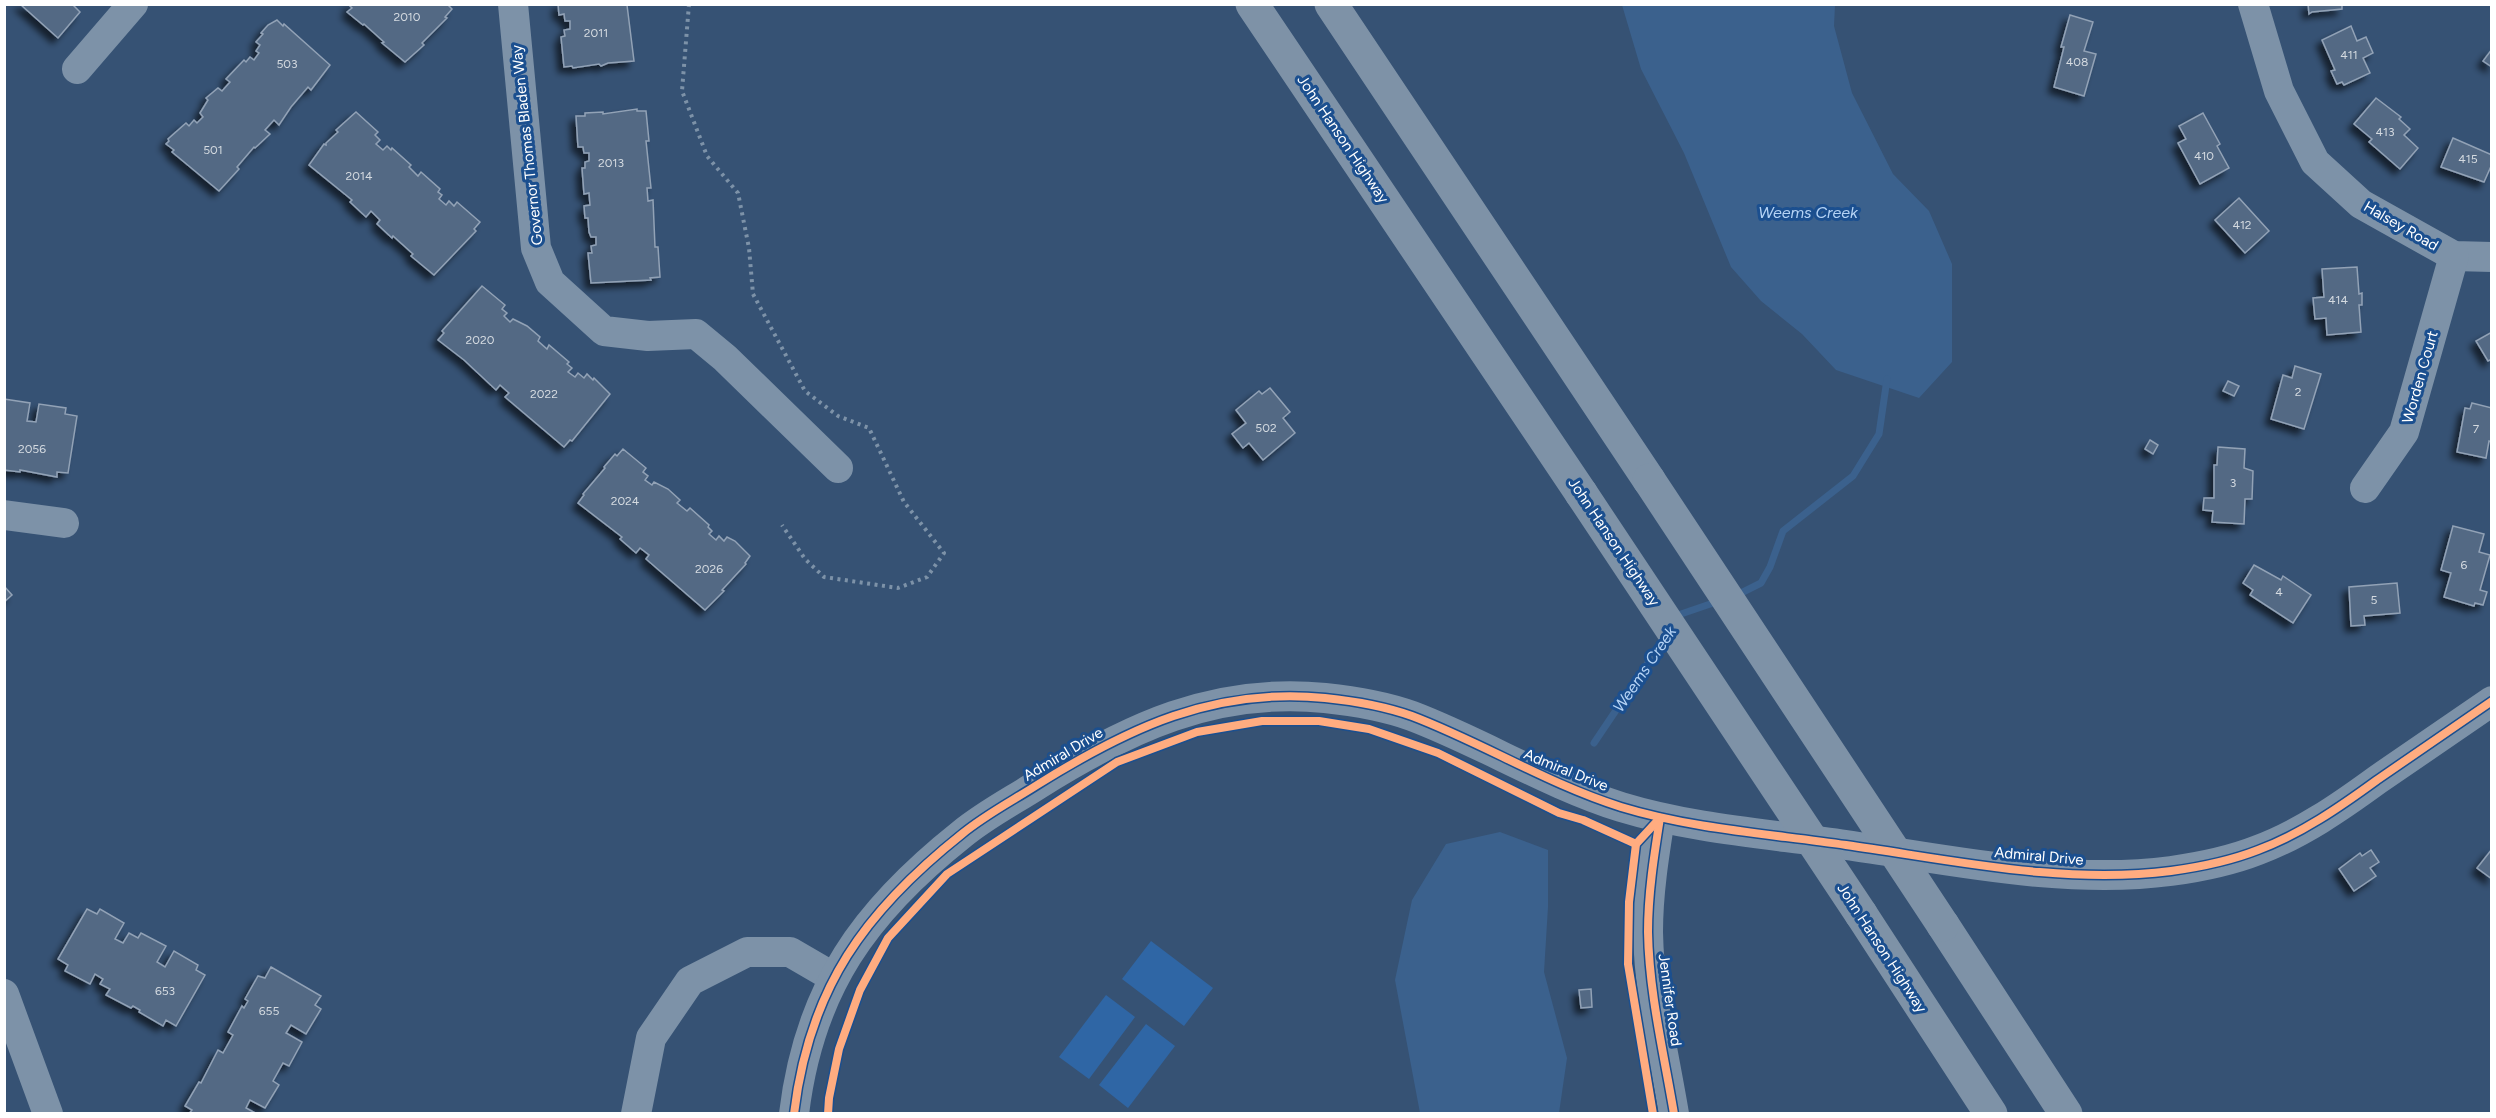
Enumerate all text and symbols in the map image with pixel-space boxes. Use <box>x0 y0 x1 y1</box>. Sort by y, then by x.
house number: 2010 <box>393 10 421 24</box>
house number: 2011 <box>584 26 608 40</box>
street label: Governor Thomas Bladen Way <box>508 44 546 246</box>
house number: 411 <box>2340 48 2358 62</box>
house number: 408 <box>2066 55 2088 69</box>
house number: 503 <box>276 57 298 71</box>
street label: John Hanson Highway <box>1293 71 1393 207</box>
house number: 413 <box>2376 125 2394 139</box>
house number: 501 <box>203 143 223 157</box>
house number: 410 <box>2194 149 2214 163</box>
house number: 415 <box>2458 152 2478 166</box>
house number: 2013 <box>598 156 624 170</box>
house number: 2014 <box>346 169 373 183</box>
street label: Halsey Road <box>2360 197 2442 255</box>
water label: Weems Creek <box>1758 203 1859 222</box>
house number: 412 <box>2232 218 2252 232</box>
house number: 414 <box>2328 293 2348 307</box>
street label: Worden Court <box>2398 328 2442 425</box>
house number: 2020 <box>466 333 495 347</box>
house number: 2 <box>2295 385 2301 399</box>
house number: 2022 <box>530 387 558 401</box>
house number: 502 <box>1255 421 1277 435</box>
house number: 7 <box>2473 422 2480 436</box>
house number: 2056 <box>18 442 46 456</box>
street label: John Hanson Highway <box>1564 474 1664 610</box>
house number: 3 <box>2230 476 2236 490</box>
house number: 2024 <box>611 494 640 508</box>
house number: 6 <box>2461 558 2468 572</box>
house number: 2026 <box>695 562 723 576</box>
house number: 4 <box>2275 585 2283 599</box>
house number: 5 <box>2371 593 2378 607</box>
water label: Weems Creek <box>1609 622 1681 716</box>
street label: Admiral Drive <box>1020 723 1106 785</box>
street label: Admiral Drive <box>1521 745 1611 795</box>
street label: Admiral Drive <box>1994 843 2084 869</box>
street label: John Hanson Highway <box>1833 880 1931 1016</box>
street label: Jennifer Road <box>1655 953 1685 1047</box>
house number: 653 <box>155 984 175 998</box>
house number: 655 <box>259 1004 279 1018</box>

